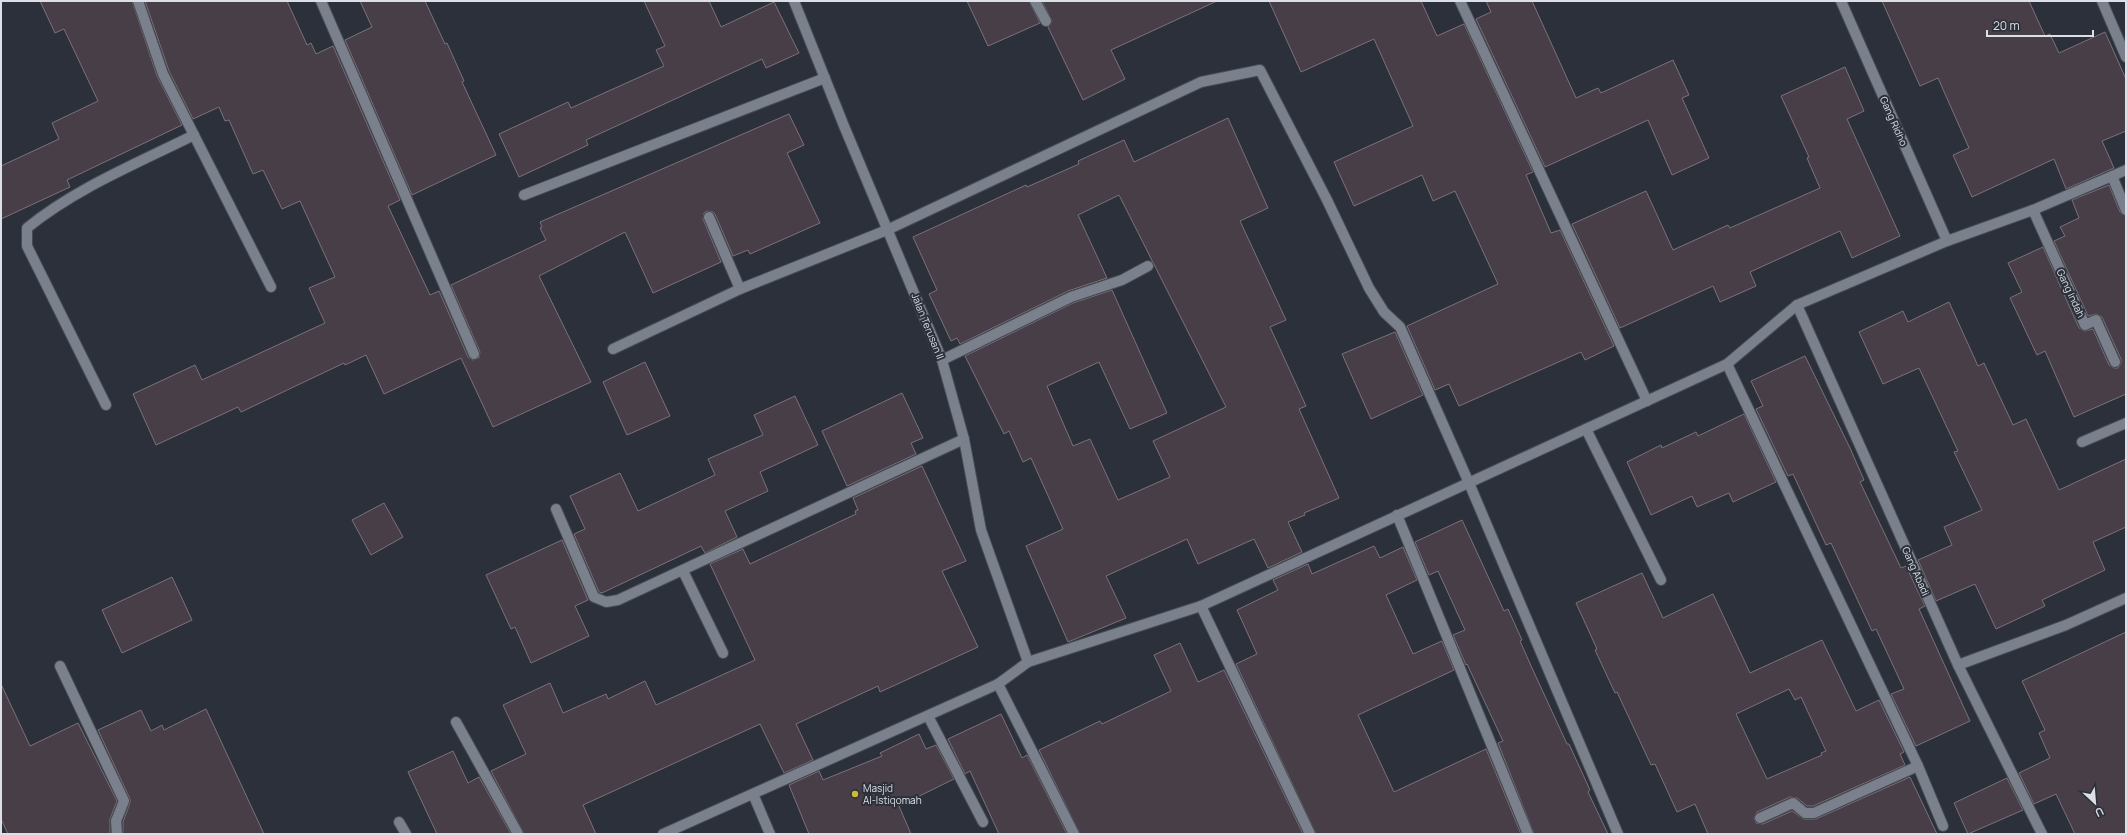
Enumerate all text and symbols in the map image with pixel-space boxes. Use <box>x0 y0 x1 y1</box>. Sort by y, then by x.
scale bar <box>1987 12 2093 38</box>
text: 20 m <box>1993 17 2020 34</box>
street label: Gang Ridho <box>1877 94 1911 148</box>
street label: Gang Indah <box>2054 266 2088 320</box>
street label: Jalan Terusan II <box>908 291 948 361</box>
street label: Gang Abadi <box>1899 544 1933 598</box>
place label: Masjid Al-Istiqomah <box>863 781 922 807</box>
north arrow <box>2075 783 2115 823</box>
marker: Masjid Al-Istiqomah <box>850 789 860 799</box>
text: U <box>2093 804 2106 821</box>

